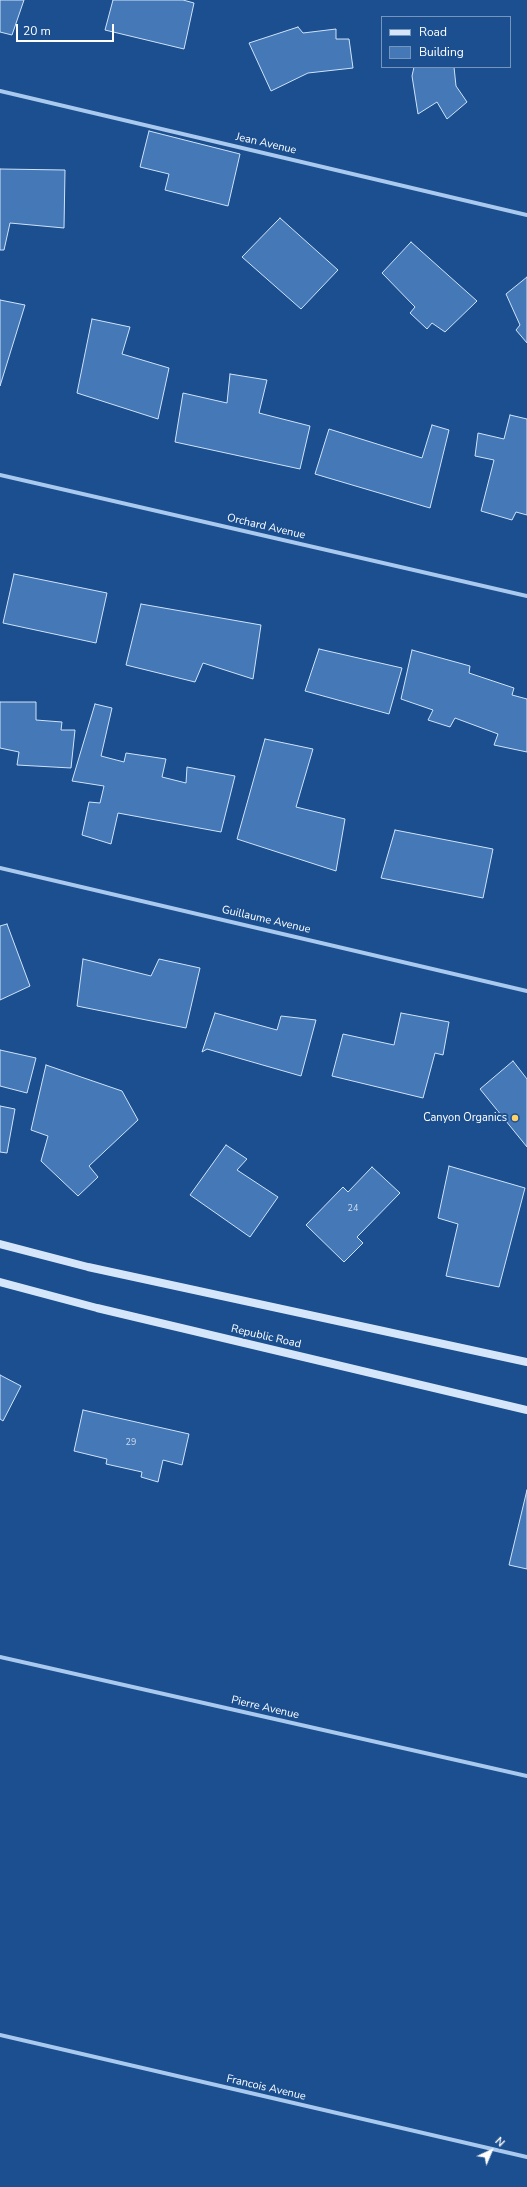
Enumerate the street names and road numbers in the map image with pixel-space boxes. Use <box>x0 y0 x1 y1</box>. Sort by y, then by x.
street label: Jean Avenue <box>234 131 298 157</box>
street label: Orchard Avenue <box>226 512 306 542</box>
street label: Guillaume Avenue <box>220 903 312 937</box>
street label: Republic Road <box>230 1323 302 1351</box>
street label: Pierre Avenue <box>230 1694 300 1722</box>
street label: Francois Avenue <box>225 2072 307 2104</box>

